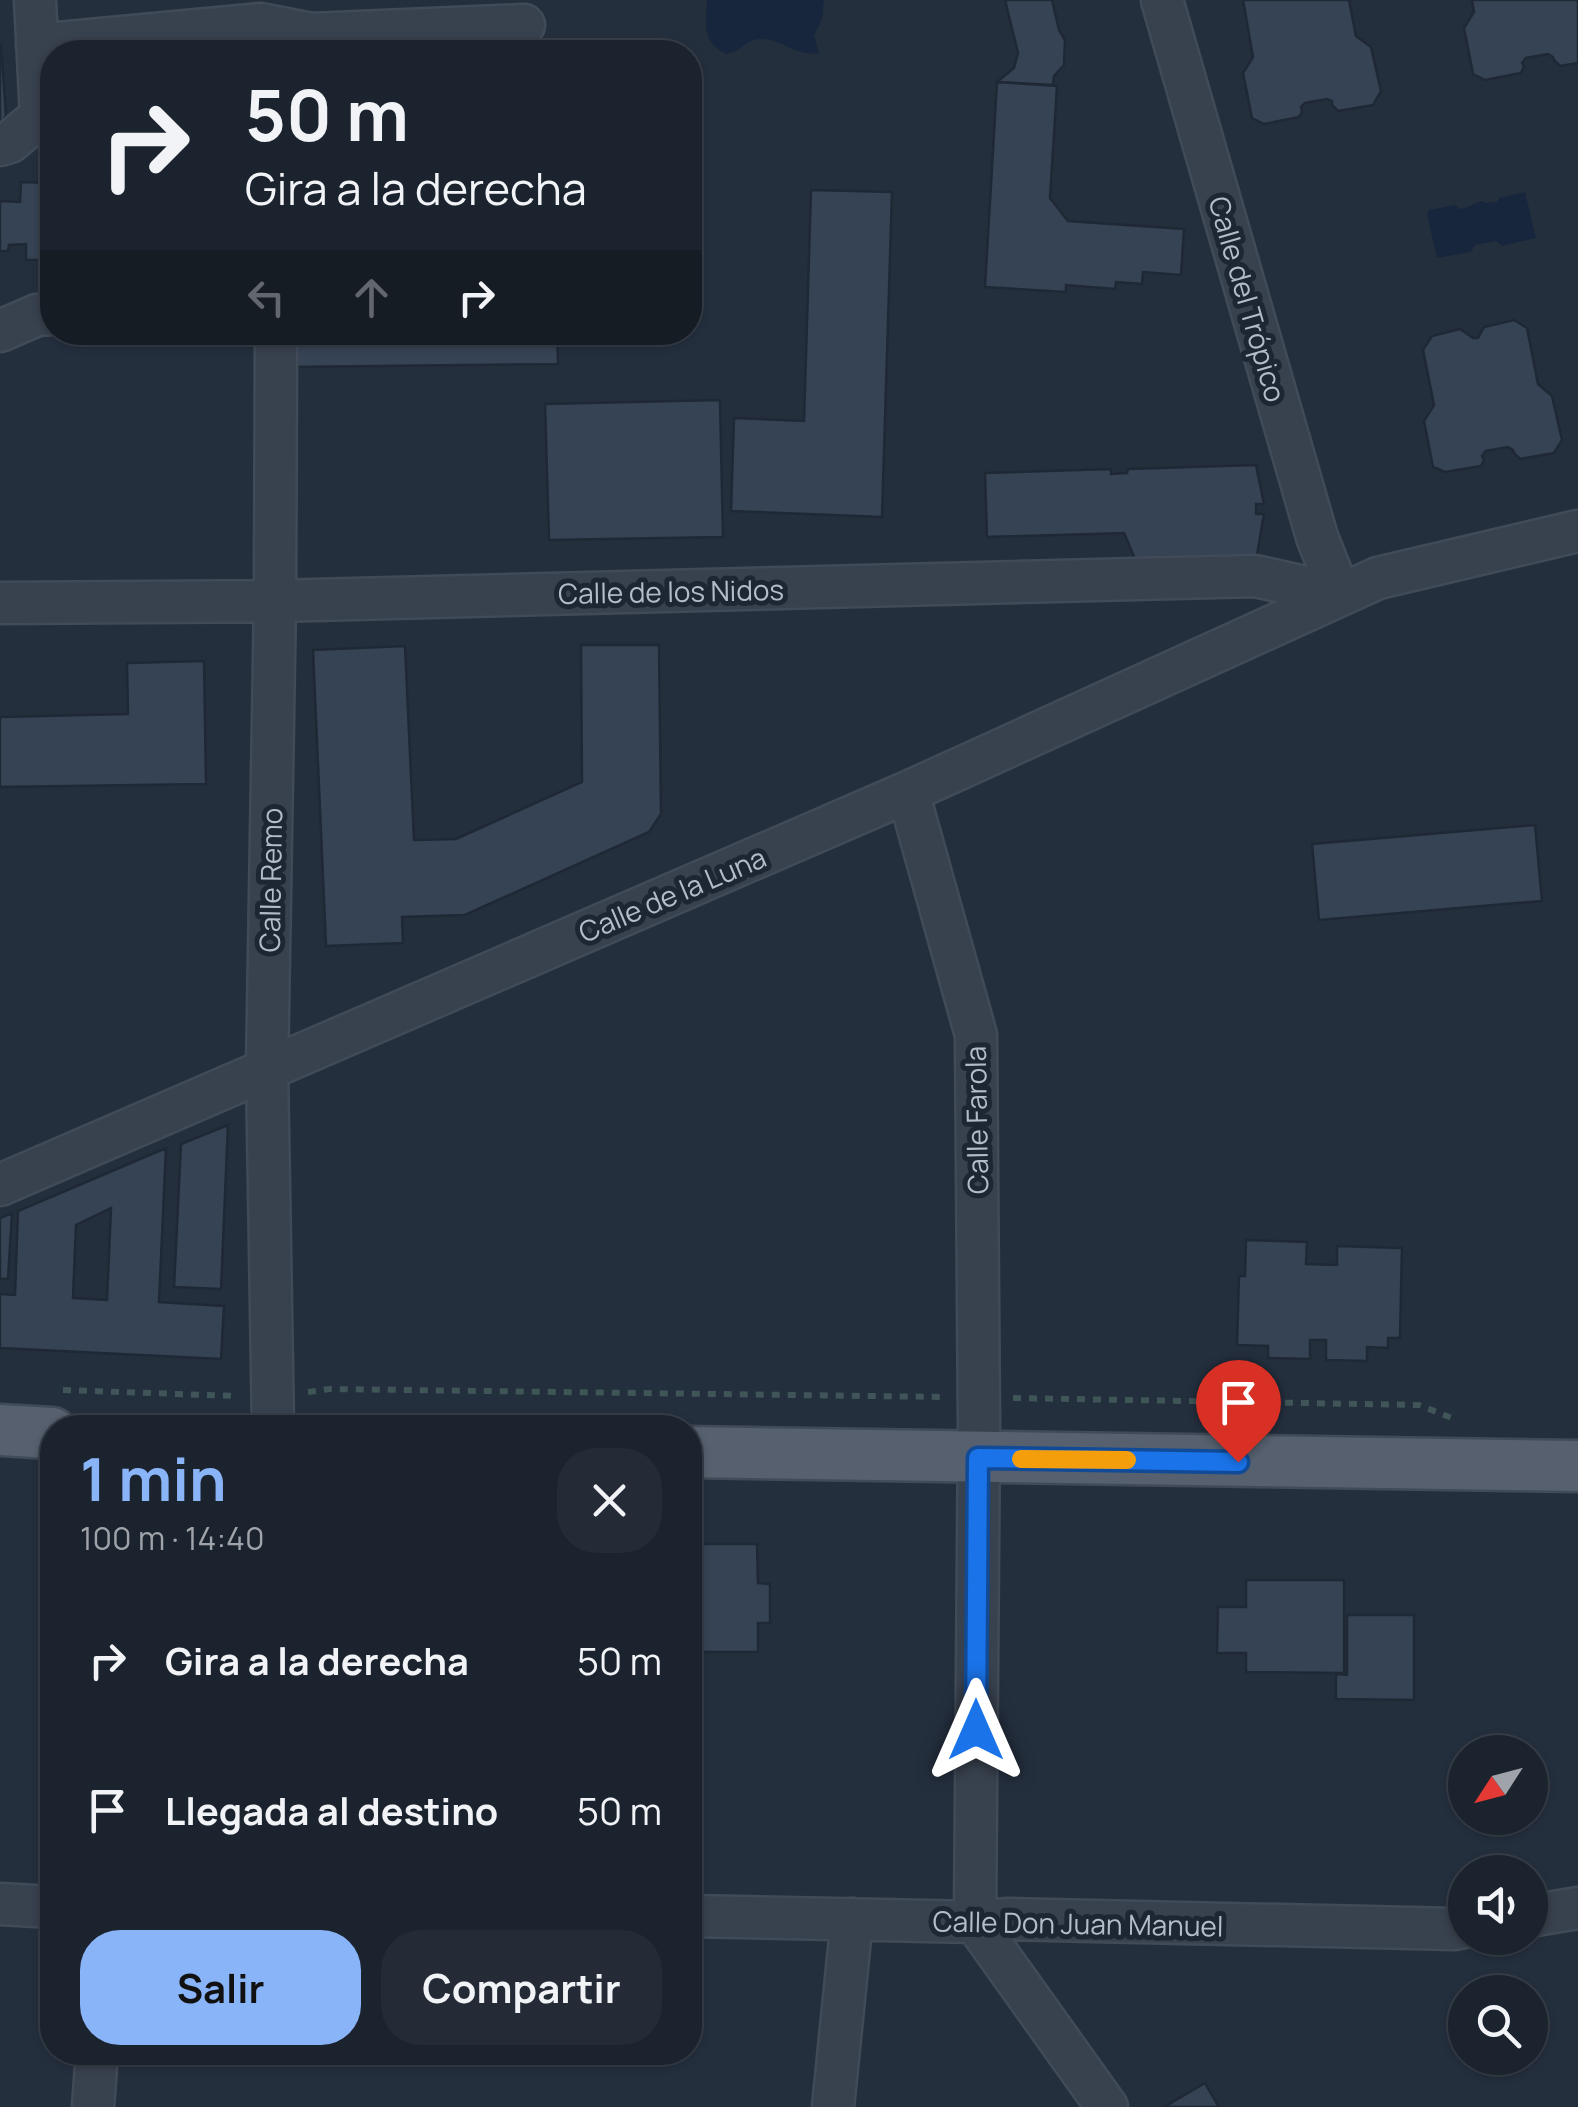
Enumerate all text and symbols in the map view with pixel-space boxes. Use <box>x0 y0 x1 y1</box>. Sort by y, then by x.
text: 50 m <box>245 66 409 162</box>
icon: right <box>80 80 210 210</box>
text: Gira a la derecha <box>245 157 587 219</box>
street label: Calle del Trópico <box>1200 192 1296 406</box>
icon: left <box>239 270 294 325</box>
icon: ahead <box>344 270 399 325</box>
icon: right <box>449 270 504 325</box>
street label: Calle de los Nidos <box>558 570 784 612</box>
street label: Calle Remo <box>250 807 290 953</box>
street label: Calle de la Luna <box>573 837 771 951</box>
street label: Calle Farola <box>956 1046 996 1194</box>
pin <box>1196 1360 1281 1463</box>
icon: arrive <box>1211 1375 1266 1430</box>
text: 1 min <box>80 1437 227 1519</box>
button: close <box>557 1448 662 1553</box>
text: 100 m · 14:40 <box>80 1516 264 1560</box>
icon: right <box>80 1633 135 1688</box>
text: Gira a la derecha <box>165 1634 469 1686</box>
text: 50 m <box>577 1634 662 1686</box>
position arrow <box>924 1678 1028 1782</box>
north arrow <box>1448 1735 1548 1835</box>
map controls <box>1448 1735 1548 2075</box>
icon: arrive <box>80 1783 135 1838</box>
text: Llegada al destino <box>165 1784 498 1836</box>
text: 50 m <box>577 1784 662 1836</box>
button: sound <box>1448 1855 1548 1955</box>
street label: Calle Don Juan Manuel <box>932 1901 1224 1945</box>
button: Salir <box>80 1930 361 2045</box>
button: Compartir <box>381 1930 662 2045</box>
button: search <box>1448 1975 1548 2075</box>

